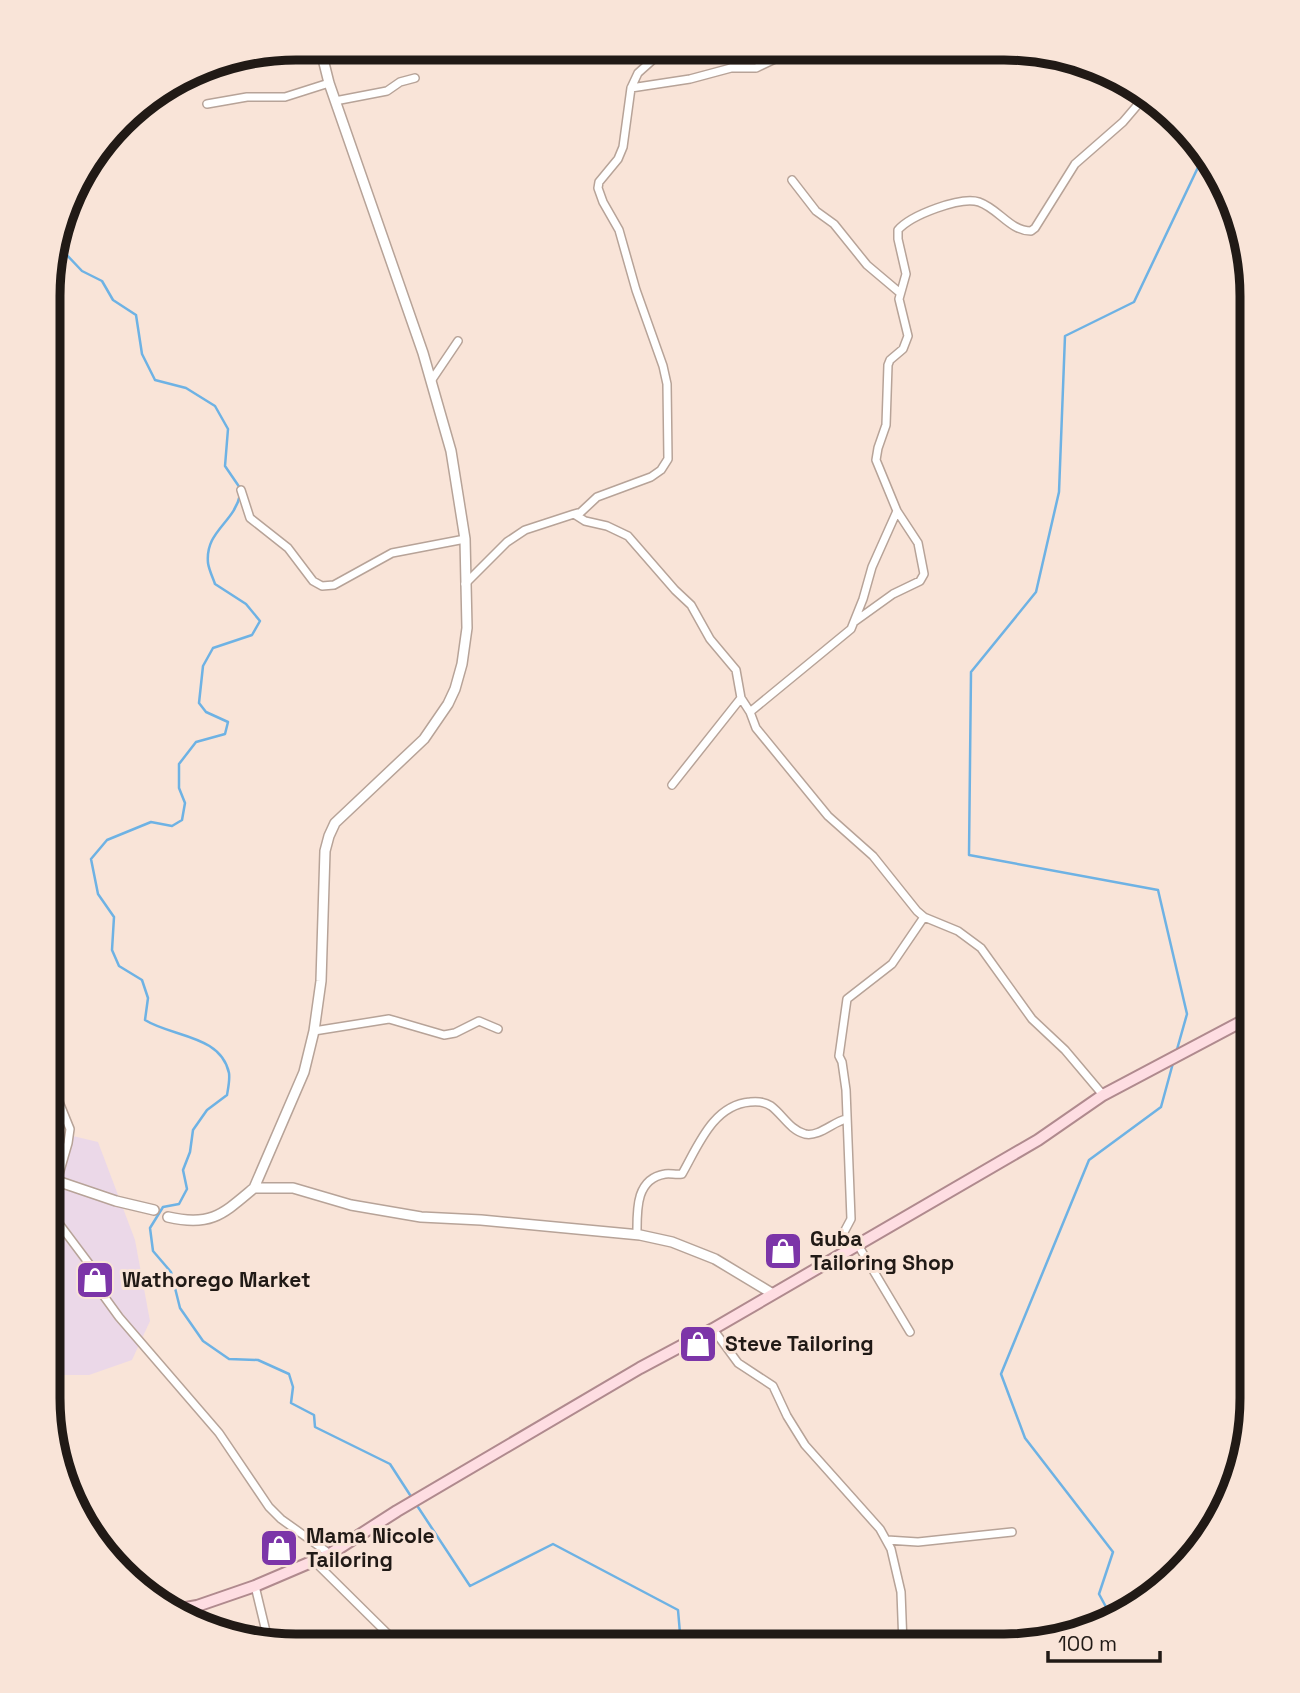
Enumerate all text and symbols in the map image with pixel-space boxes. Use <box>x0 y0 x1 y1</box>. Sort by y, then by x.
place label: Guba Tailoring Shop <box>810 1225 954 1276</box>
shop icon: Guba Tailoring Shop <box>762 1230 804 1272</box>
shop icon: Wathorego Market <box>74 1259 116 1301</box>
place label: Wathorego Market <box>122 1266 311 1293</box>
shop icon: Steve Tailoring <box>677 1323 719 1365</box>
place label: Steve Tailoring <box>725 1330 874 1357</box>
place label: Mama Nicole Tailoring <box>306 1522 435 1573</box>
shop icon: Mama Nicole Tailoring <box>258 1527 300 1569</box>
scale bar <box>1048 1620 1160 1664</box>
text: 100 m <box>1058 1630 1117 1657</box>

